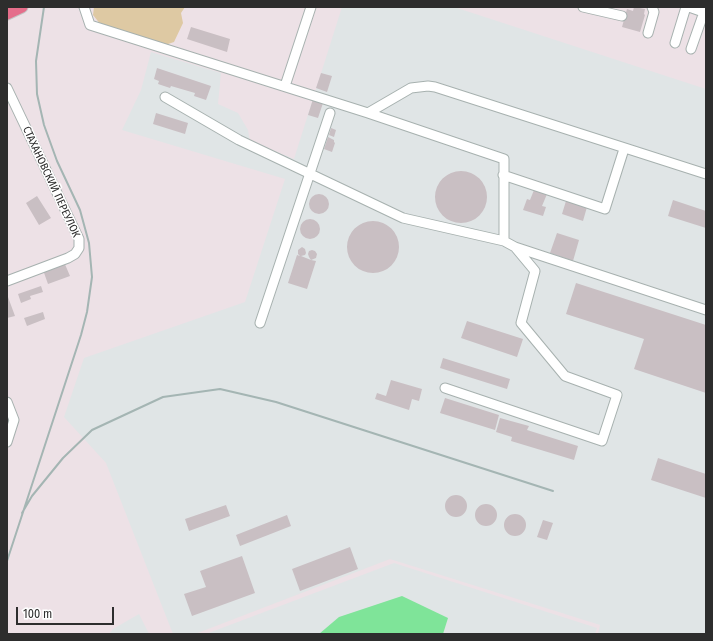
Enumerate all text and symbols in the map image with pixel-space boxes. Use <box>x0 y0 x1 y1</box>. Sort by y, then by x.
street label: СТАХАНОВСКИЙ ПЕРЕУЛОК <box>19 124 83 240</box>
scale bar <box>18 599 116 625</box>
text: 100 m <box>23 607 52 621</box>

